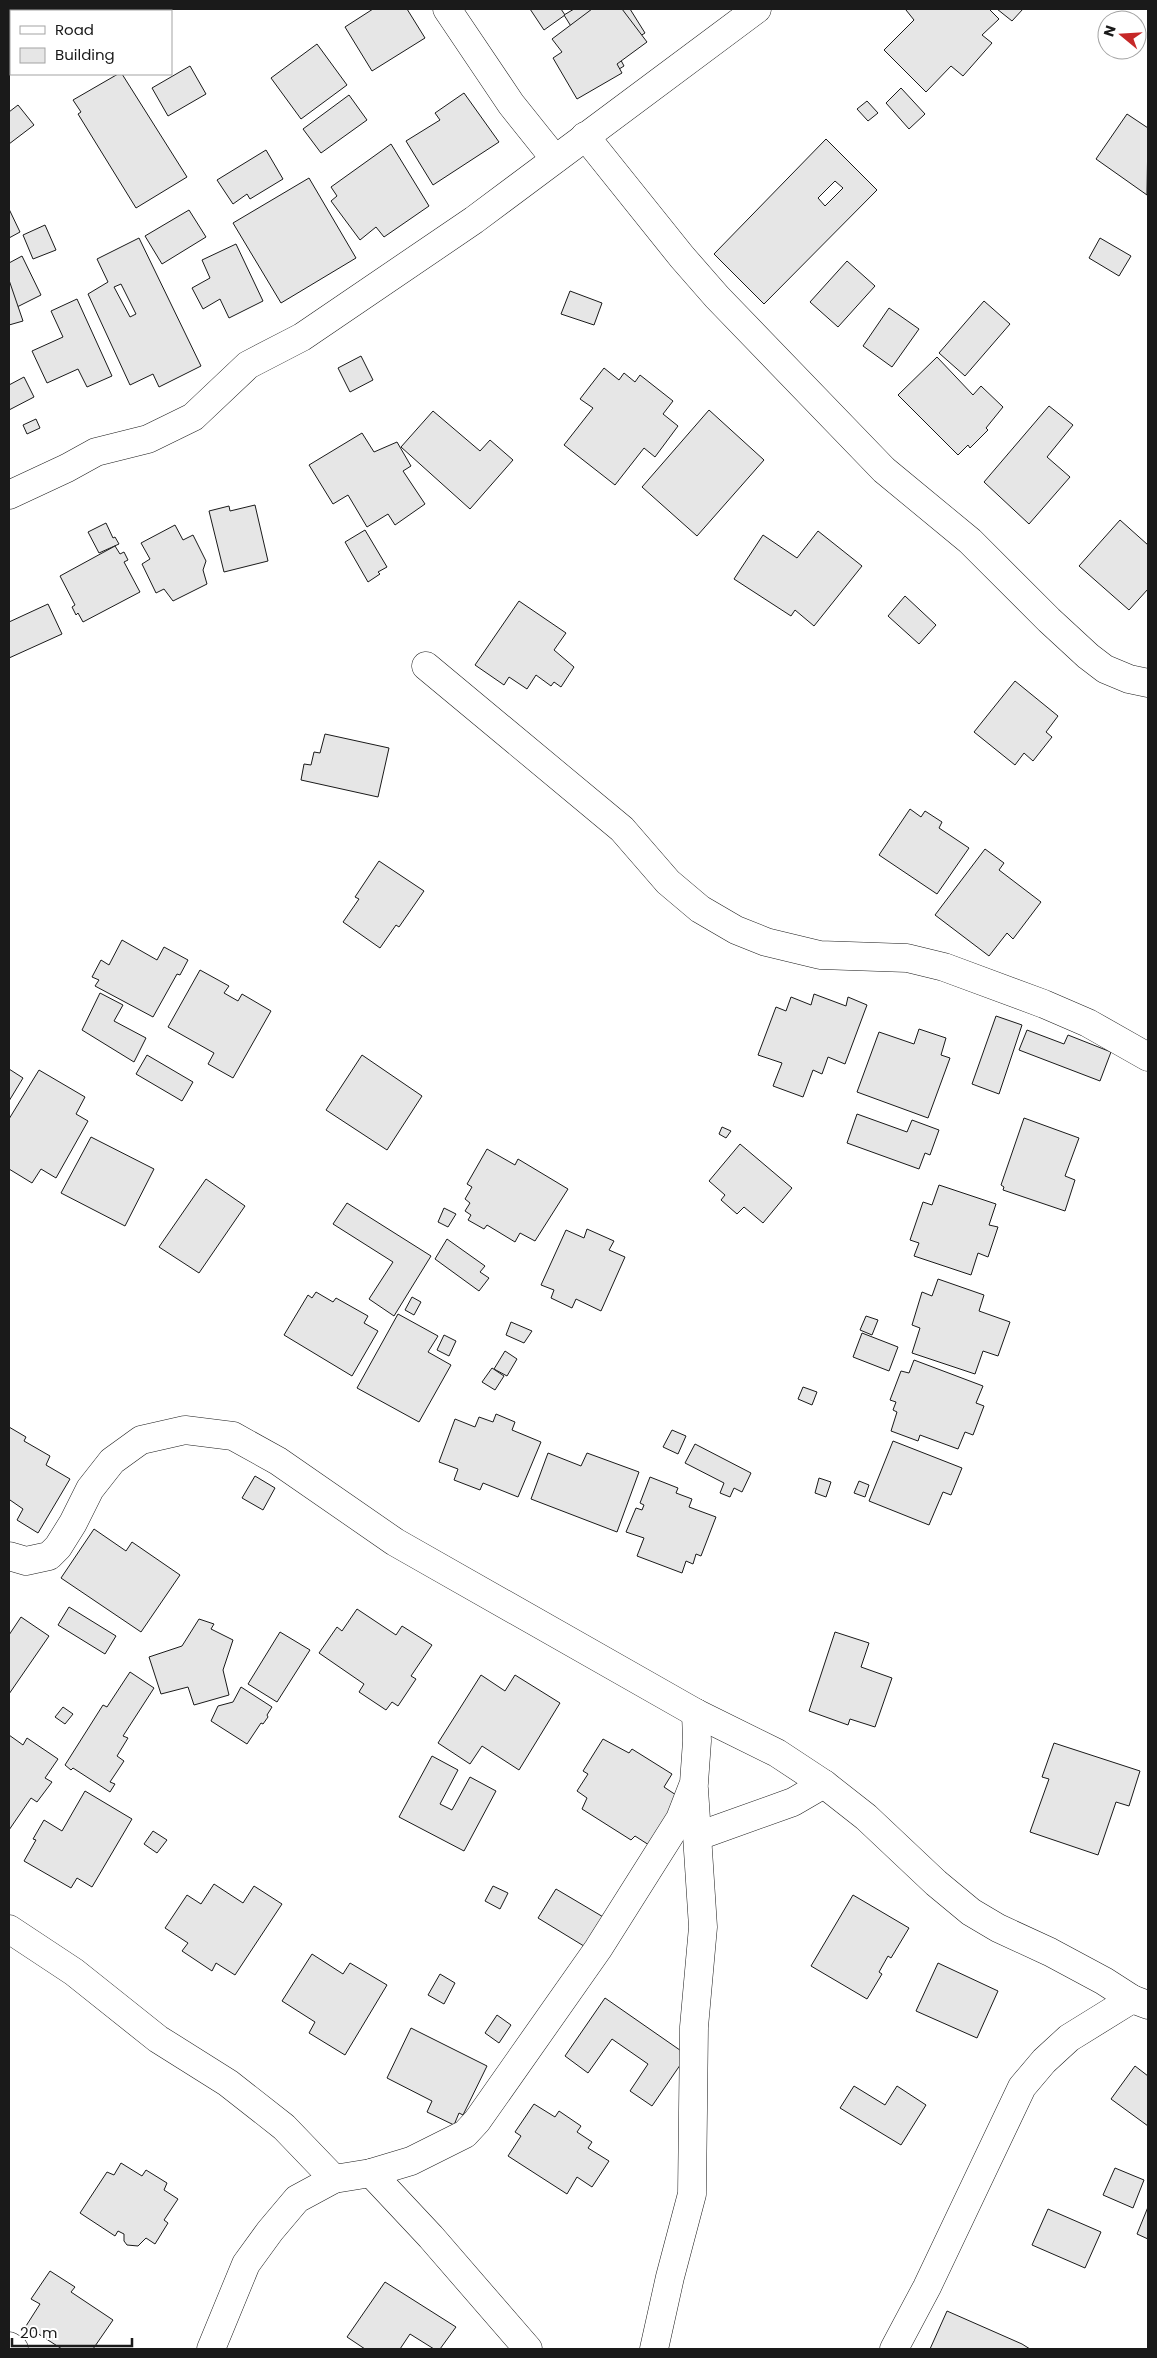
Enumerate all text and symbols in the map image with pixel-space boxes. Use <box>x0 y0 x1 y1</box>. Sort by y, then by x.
legend <box>10 10 172 75</box>
north arrow <box>1097 10 1147 60</box>
text: Road <box>55 19 94 40</box>
text: N <box>1098 23 1121 39</box>
text: Building <box>55 44 115 65</box>
scale bar <box>12 2316 132 2348</box>
text: 20 m <box>20 2322 58 2343</box>

